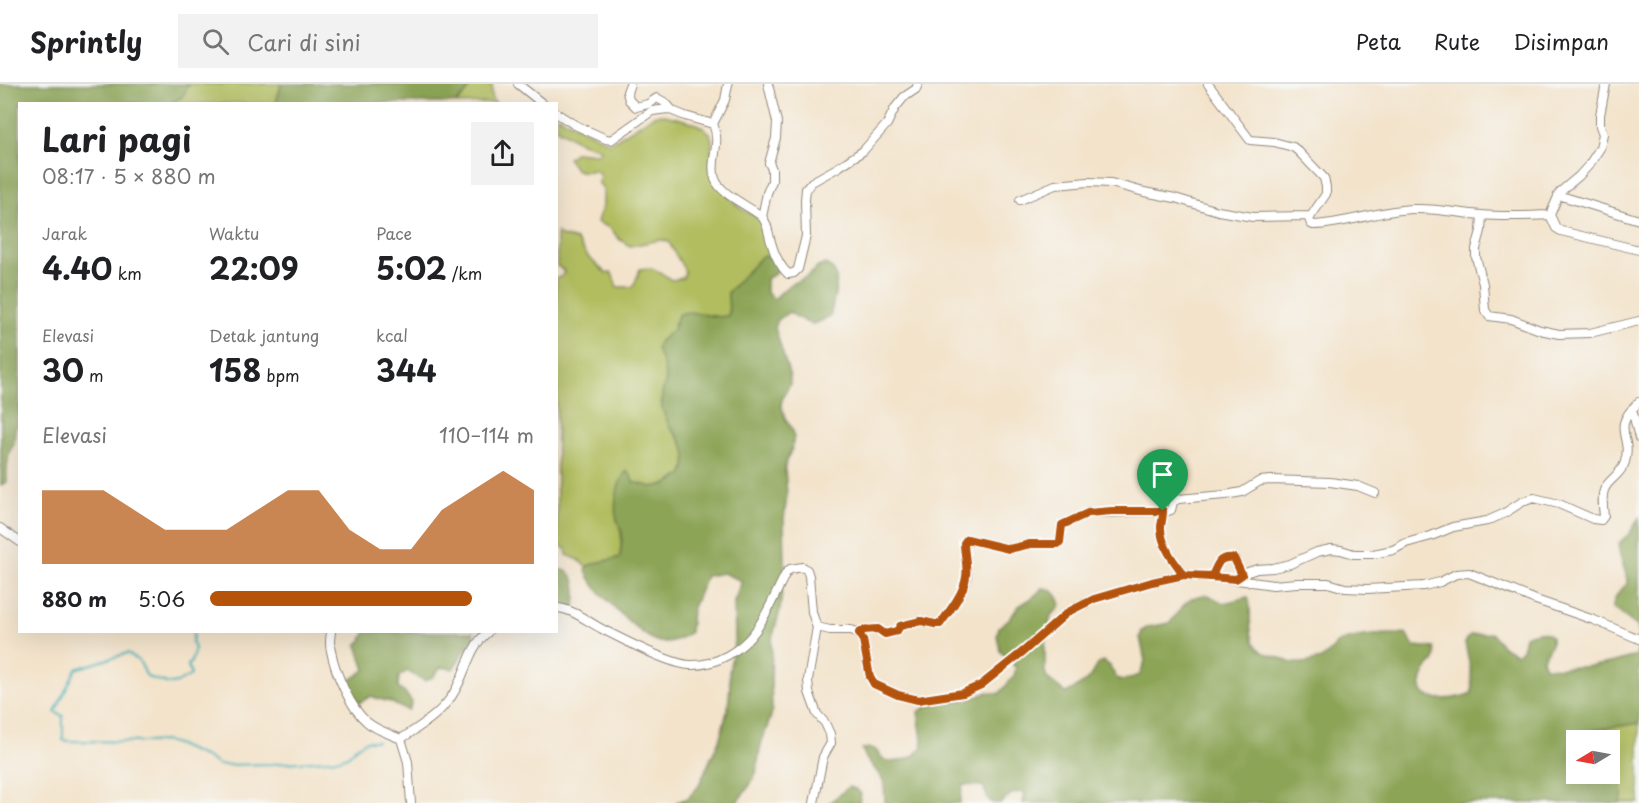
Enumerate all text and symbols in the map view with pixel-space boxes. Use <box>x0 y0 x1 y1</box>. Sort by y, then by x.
search box <box>178 14 598 68</box>
text: Sprintly <box>30 20 142 63</box>
icon: search <box>199 25 232 58</box>
text: Cari di sini <box>247 25 361 58</box>
text: Peta <box>1356 25 1401 57</box>
text: Rute <box>1434 25 1480 57</box>
text: Disimpan <box>1513 25 1609 57</box>
text: Lari pagi <box>42 113 192 163</box>
button: share <box>471 122 534 185</box>
text: 08:17 · 5 × 880 m <box>42 161 216 191</box>
text: Jarak <box>42 221 87 245</box>
text: Waktu <box>209 221 259 245</box>
text: Pace <box>376 221 412 245</box>
text: 4.40 <box>42 245 112 290</box>
text: 22:09 <box>209 245 299 290</box>
text: 5:02 <box>376 245 446 290</box>
text: km <box>112 261 142 285</box>
text: /km <box>446 261 482 285</box>
text: Elevasi <box>42 323 94 347</box>
text: Detak jantung <box>209 323 319 347</box>
text: kcal <box>376 323 408 347</box>
text: 30 <box>42 347 84 392</box>
text: 158 <box>209 347 261 392</box>
text: 344 <box>376 347 437 392</box>
text: m <box>84 363 104 387</box>
text: bpm <box>261 363 300 387</box>
text: Elevasi <box>42 420 107 450</box>
text: 110–114 m <box>439 420 534 450</box>
pin <box>1137 449 1188 511</box>
icon: arrive <box>1146 458 1179 491</box>
text: 880 m <box>42 584 107 614</box>
text: 5:06 <box>138 584 185 614</box>
north arrow <box>1566 730 1620 784</box>
map controls <box>1566 730 1620 784</box>

